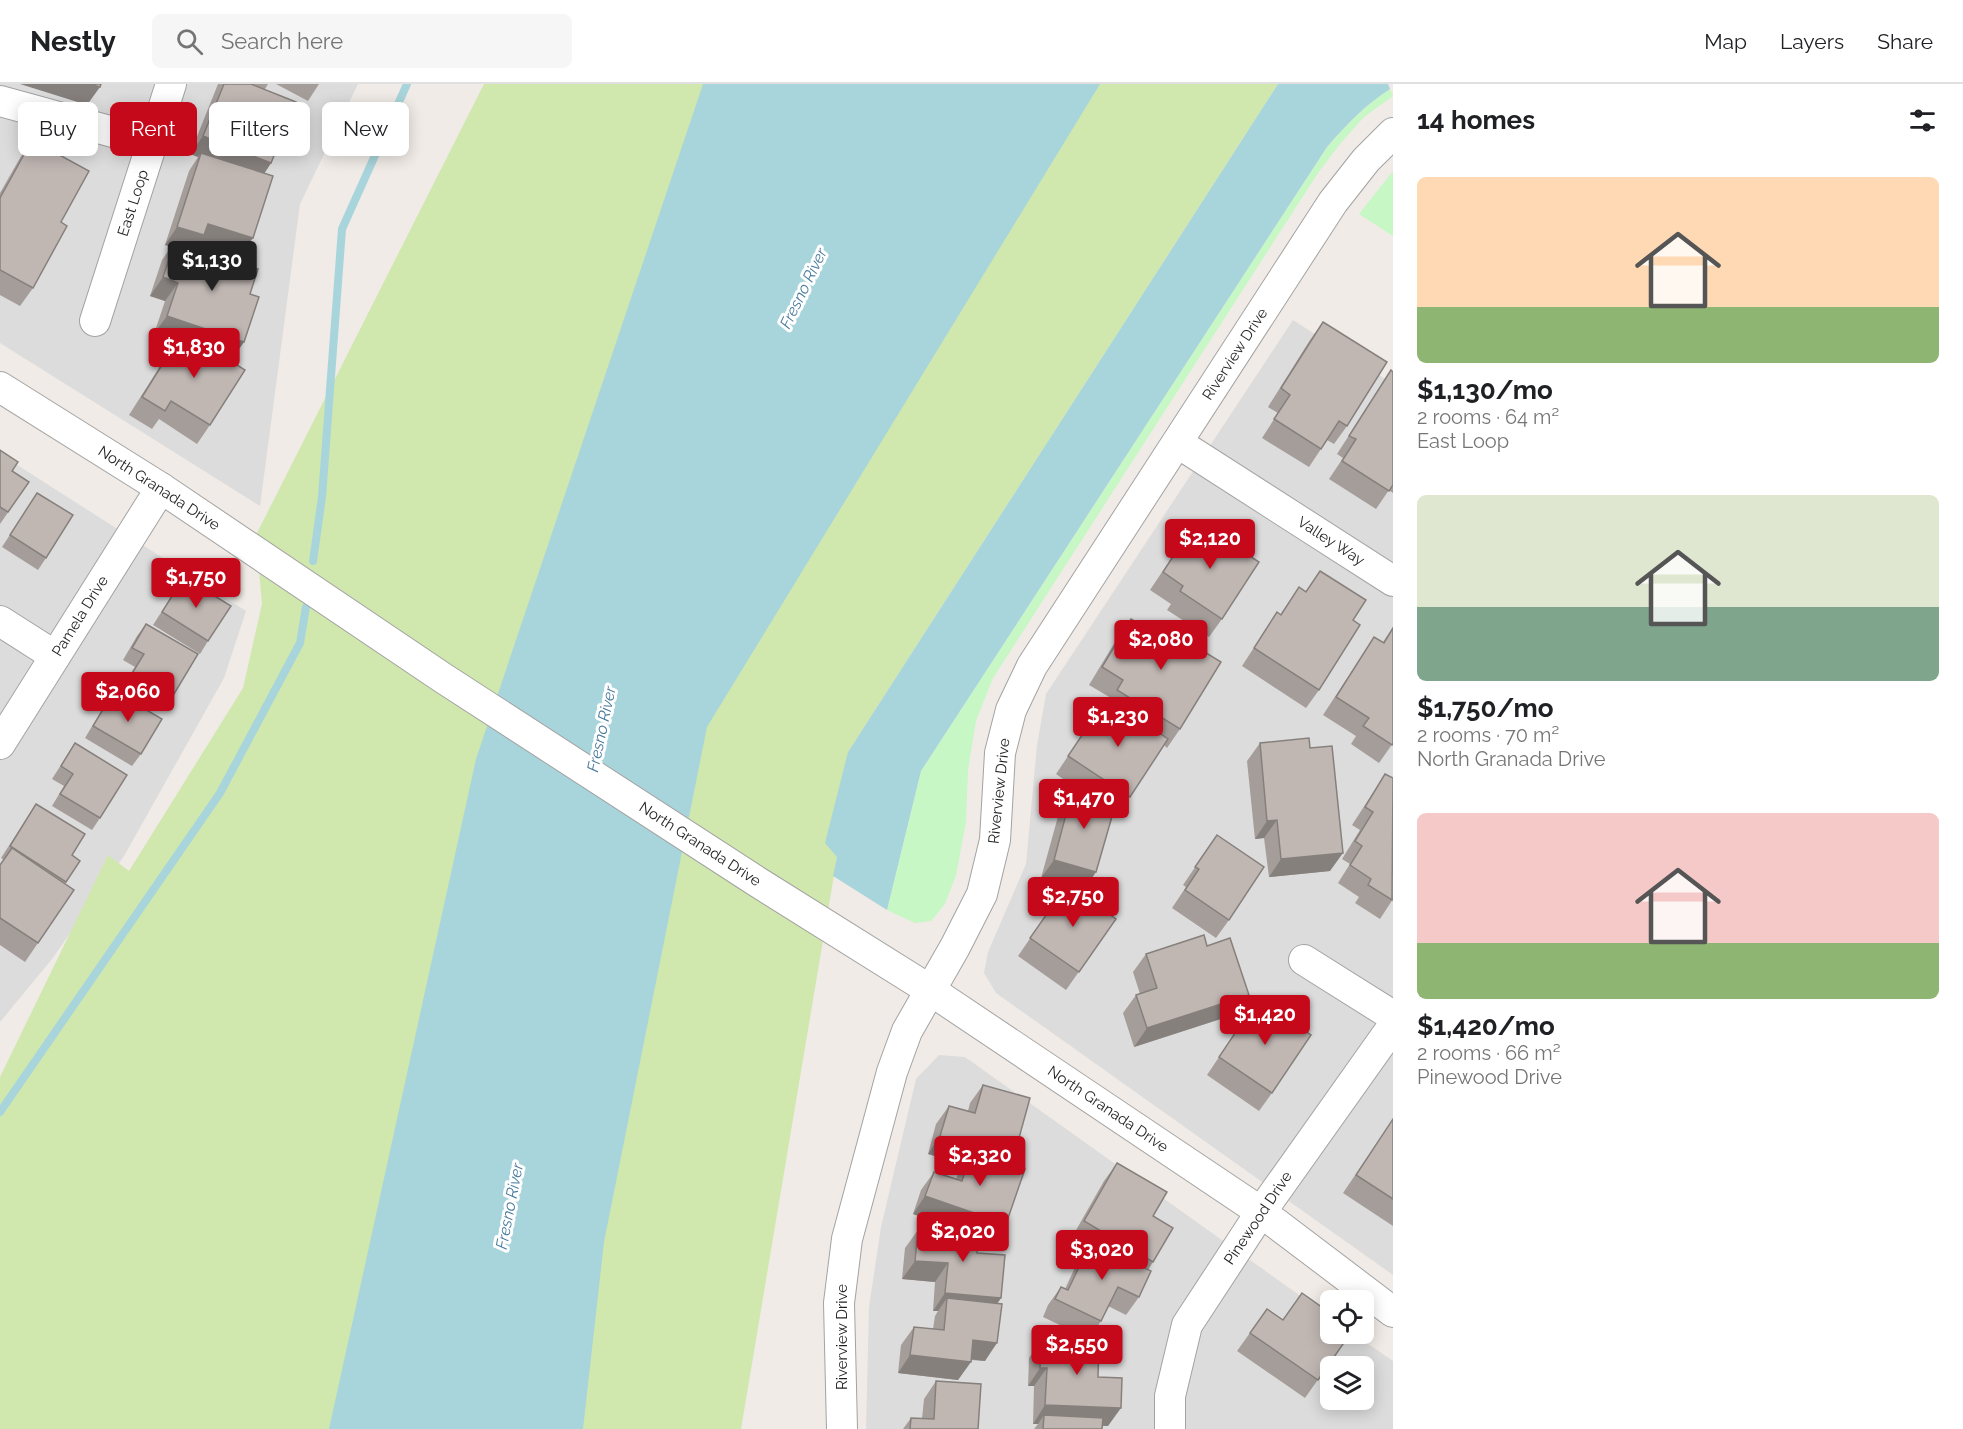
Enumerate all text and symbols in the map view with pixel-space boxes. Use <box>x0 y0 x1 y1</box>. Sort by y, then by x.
search box <box>152 14 572 68</box>
text: Nestly <box>30 25 116 58</box>
icon: search <box>173 25 206 58</box>
text: Search here <box>221 28 343 54</box>
text: Map <box>1704 29 1747 54</box>
text: Layers <box>1780 29 1844 54</box>
text: Share <box>1877 29 1933 54</box>
chip: Buy <box>18 102 98 156</box>
chip: Rent <box>110 102 197 156</box>
chip: Filters <box>209 102 310 156</box>
chip: New <box>322 102 409 156</box>
icon: filters <box>1906 104 1939 137</box>
text: 14 homes <box>1417 105 1535 135</box>
street label: East Loop <box>114 167 152 239</box>
icon: home <box>1624 216 1732 324</box>
pin: $1,130 <box>163 241 261 292</box>
water label: Fresno River <box>776 244 831 332</box>
text: $1,130 <box>182 248 242 272</box>
street label: Riverview Drive <box>1199 304 1272 403</box>
pin: $1,830 <box>145 328 243 379</box>
text: $1,830 <box>163 335 225 359</box>
text: $1,130/mo <box>1417 375 1553 405</box>
text: 2 rooms · 64 m² <box>1417 405 1559 429</box>
text: East Loop <box>1417 429 1509 453</box>
street label: North Granada Drive <box>95 442 223 534</box>
street label: Valley Way <box>1294 513 1368 569</box>
pin: $2,120 <box>1161 519 1259 570</box>
text: $2,120 <box>1179 526 1241 550</box>
icon: home <box>1624 534 1732 642</box>
pin: $1,750 <box>147 558 245 609</box>
text: $1,750 <box>165 565 227 589</box>
street label: Pamela Drive <box>48 572 112 660</box>
pin: $2,080 <box>1112 620 1210 671</box>
text: $2,080 <box>1128 627 1194 651</box>
pin: $2,060 <box>79 672 177 723</box>
text: $2,060 <box>95 679 161 703</box>
water label: Fresno River <box>583 684 620 774</box>
text: $1,750/mo <box>1417 693 1553 723</box>
pin: $1,230 <box>1069 697 1167 748</box>
text: $1,230 <box>1087 704 1149 728</box>
text: 2 rooms · 70 m² <box>1417 723 1559 747</box>
street label: Riverview Drive <box>985 737 1014 845</box>
text: North Granada Drive <box>1417 747 1606 771</box>
pin: $1,470 <box>1035 779 1133 830</box>
text: $1,470 <box>1053 786 1115 810</box>
street label: North Granada Drive <box>636 798 764 890</box>
icon: home <box>1624 852 1732 960</box>
pin: $2,750 <box>1024 877 1122 928</box>
text: $2,750 <box>1042 884 1104 908</box>
pin: $1,420 <box>1216 995 1314 1046</box>
text: $1,420 <box>1234 1002 1296 1026</box>
text: $1,420/mo <box>1417 1011 1555 1041</box>
text: 2 rooms · 66 m² <box>1417 1041 1560 1065</box>
street label: North Granada Drive <box>1044 1062 1172 1156</box>
text: Pinewood Drive <box>1417 1065 1562 1089</box>
pin: $2,320 <box>931 1136 1029 1187</box>
text: $2,320 <box>948 1143 1012 1167</box>
water label: Fresno River <box>492 1161 527 1251</box>
street label: Pinewood Drive <box>1220 1168 1296 1268</box>
pin: $2,020 <box>914 1212 1012 1263</box>
text: $2,020 <box>931 1219 995 1243</box>
pin: $3,020 <box>1053 1230 1151 1281</box>
text: $3,020 <box>1070 1237 1134 1261</box>
street label: Riverview Drive <box>833 1284 851 1390</box>
map controls <box>1320 1290 1374 1410</box>
button: locate <box>1320 1290 1374 1344</box>
pin: $2,550 <box>1028 1325 1126 1376</box>
text: $2,550 <box>1045 1332 1109 1356</box>
button: layers <box>1320 1356 1374 1410</box>

